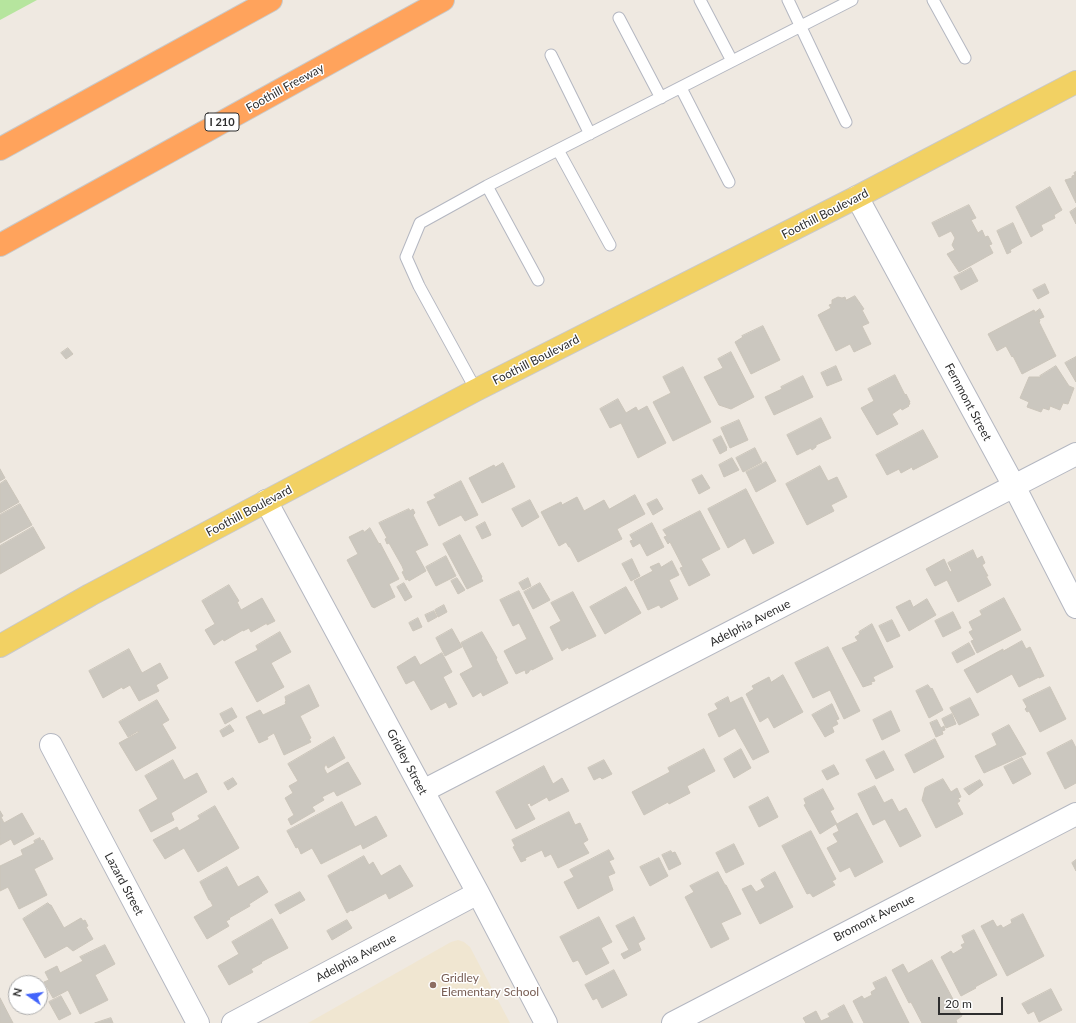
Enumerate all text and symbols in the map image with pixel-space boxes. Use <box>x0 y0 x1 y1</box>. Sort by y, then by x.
street label: Foothill Freeway <box>244 61 326 115</box>
road number: I 210 <box>205 113 239 131</box>
street label: Foothill Boulevard <box>779 186 871 242</box>
street label: Foothill Boulevard <box>490 332 582 388</box>
street label: Fernmont Street <box>941 361 995 443</box>
street label: Foothill Boulevard <box>203 482 295 540</box>
street label: Adelphia Avenue <box>707 596 793 650</box>
street label: Gridley Street <box>384 727 430 797</box>
street label: Lazard Street <box>101 850 147 918</box>
street label: Bromont Avenue <box>831 891 917 945</box>
street label: Adelphia Avenue <box>313 931 399 985</box>
place label: Gridley Elementary School <box>441 971 539 999</box>
north arrow <box>8 975 48 1015</box>
marker: Gridley Elementary School <box>428 980 438 990</box>
text: N <box>10 987 24 998</box>
scale bar <box>940 989 1005 1015</box>
text: 20 m <box>945 996 972 1011</box>

